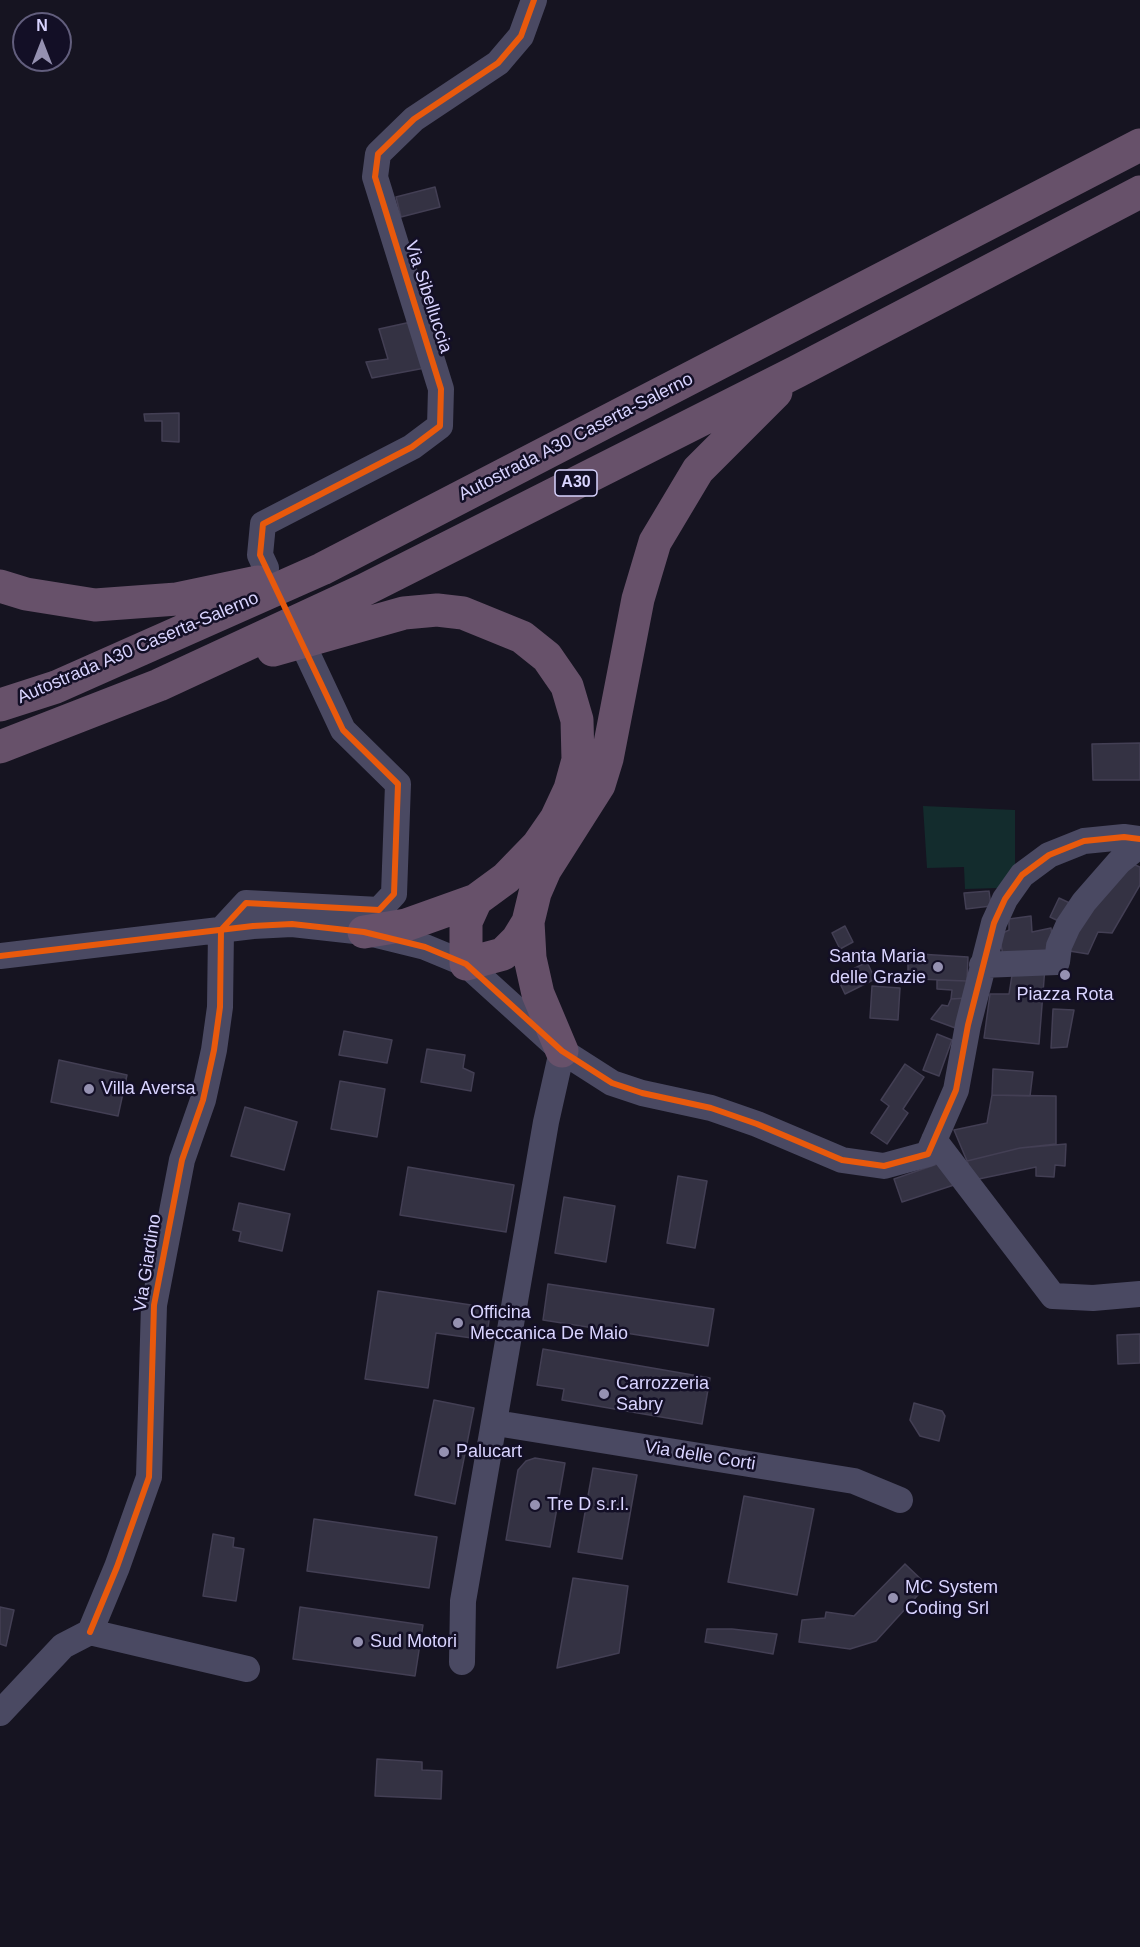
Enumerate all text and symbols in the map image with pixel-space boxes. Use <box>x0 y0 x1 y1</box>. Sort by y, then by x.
north arrow <box>12 12 72 72</box>
text: N <box>36 17 48 34</box>
street label: Via Sibelluccia <box>400 238 456 356</box>
street label: Autostrada A30 Caserta-Salerno <box>455 368 697 506</box>
road number: A30 <box>555 470 597 496</box>
street label: Autostrada A30 Caserta-Salerno <box>14 587 262 709</box>
place label: Santa Maria delle Grazie <box>829 946 926 988</box>
marker: Santa Maria delle Grazie <box>931 960 945 974</box>
marker: Piazza Rota <box>1058 968 1072 982</box>
place label: Piazza Rota <box>1016 984 1114 1006</box>
place label: Villa Aversa <box>101 1078 195 1100</box>
marker: Villa Aversa <box>82 1082 96 1096</box>
street label: Via Giardino <box>130 1213 166 1313</box>
place label: Officina Meccanica De Maio <box>470 1302 628 1344</box>
marker: Officina Meccanica De Maio <box>451 1316 465 1330</box>
place label: Carrozzeria Sabry <box>616 1373 709 1416</box>
marker: Carrozzeria Sabry <box>597 1387 611 1401</box>
street label: Via delle Corti <box>643 1437 757 1475</box>
place label: Palucart <box>456 1441 522 1463</box>
marker: Palucart <box>437 1445 451 1459</box>
place label: Tre D s.r.l. <box>547 1494 629 1516</box>
marker: Tre D s.r.l. <box>528 1498 542 1512</box>
place label: MC System Coding Srl <box>905 1577 998 1620</box>
marker: MC System Coding Srl <box>886 1591 900 1605</box>
place label: Sud Motori <box>370 1631 457 1653</box>
marker: Sud Motori <box>351 1635 365 1649</box>

